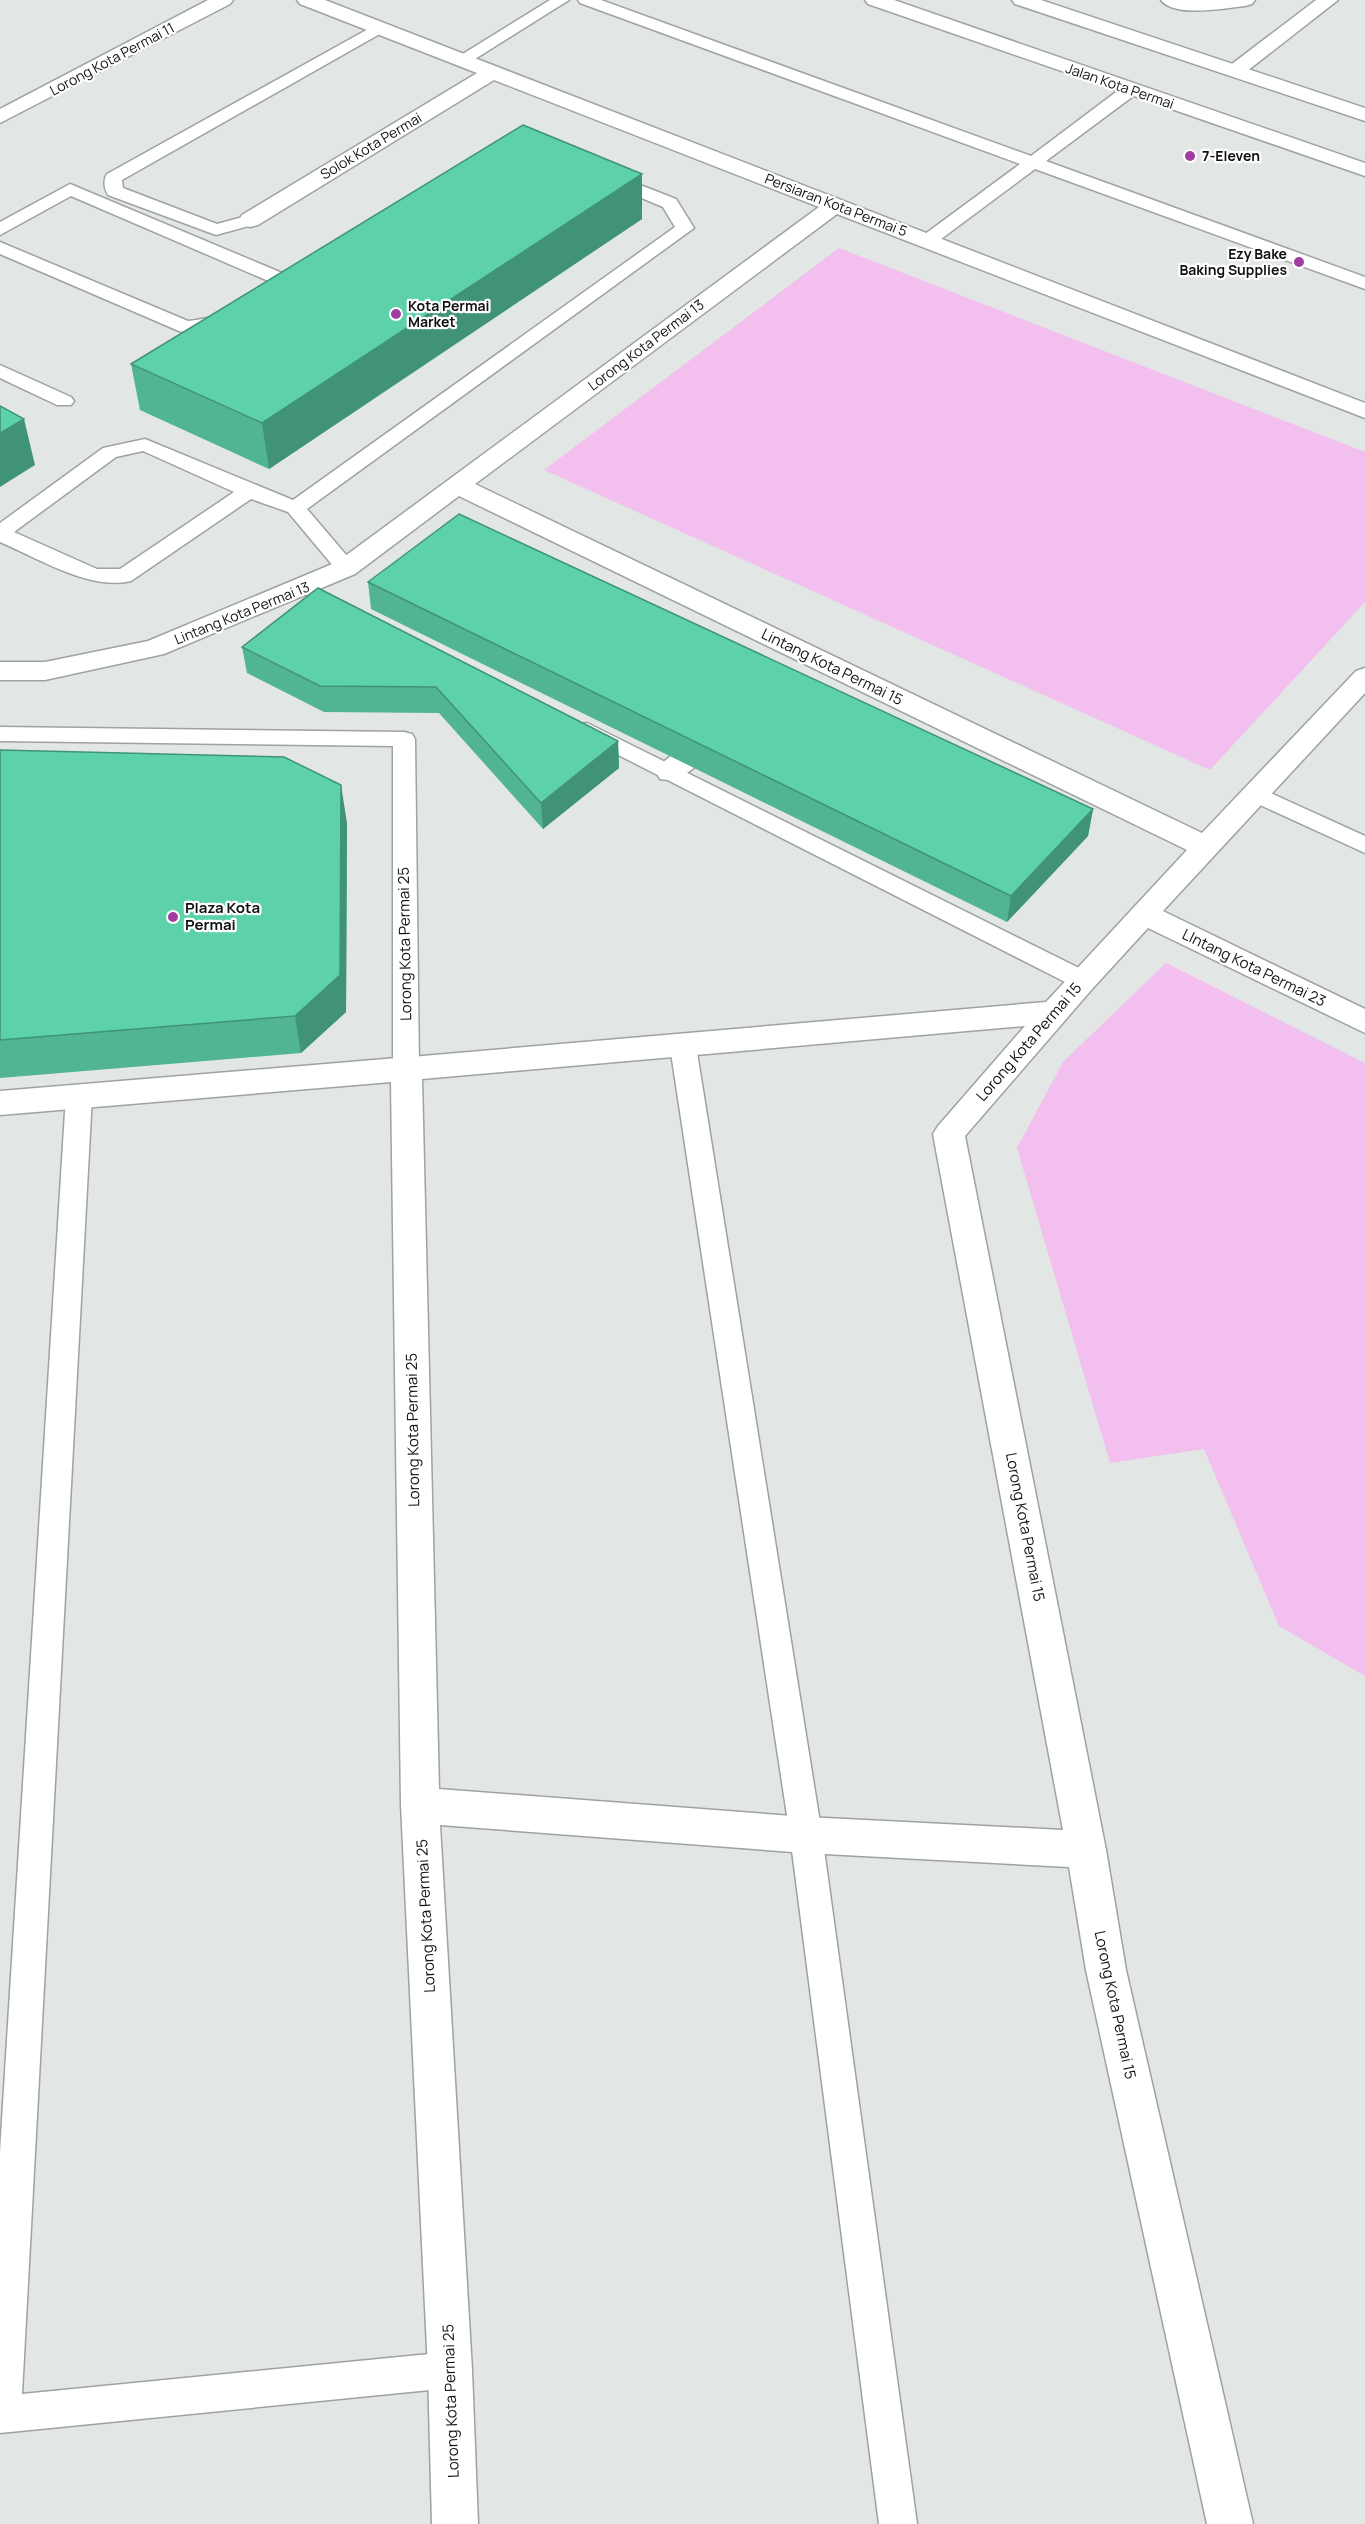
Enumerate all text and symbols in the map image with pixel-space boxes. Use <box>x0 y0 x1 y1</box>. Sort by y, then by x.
street label: Lorong Kota Permai 11 <box>46 18 177 99</box>
street label: Jalan Kota Permai <box>1064 58 1177 113</box>
street label: Solok Kota Permai <box>317 108 425 183</box>
place label: 7-Eleven <box>1202 146 1260 165</box>
marker: 7-Eleven <box>1183 149 1197 163</box>
street label: Persiaran Kota Permai 5 <box>762 169 910 240</box>
place label: Ezy Bake Baking Supplies <box>1179 244 1287 279</box>
marker: Ezy Bake Baking Supplies <box>1292 255 1306 269</box>
street label: Lorong Kota Permai 13 <box>584 295 708 395</box>
place label: Kota Permai Market <box>408 296 490 331</box>
marker: Kota Permai Market <box>389 307 403 321</box>
street label: Lintang Kota Permai 13 <box>171 577 312 648</box>
street label: Lintang Kota Permai 15 <box>758 623 906 710</box>
street label: Lorong Kota Permai 25 <box>393 867 416 1021</box>
place label: Plaza Kota Permai <box>185 897 260 935</box>
marker: Plaza Kota Permai <box>166 910 180 924</box>
street label: LIntang Kota Permai 23 <box>1179 924 1330 1011</box>
street label: Lorong Kota Permai 15 <box>971 978 1086 1106</box>
street label: Lorong Kota Permai 25 <box>401 1353 424 1507</box>
street label: Lorong Kota Permai 15 <box>1001 1451 1050 1603</box>
street label: Lorong Kota Permai 25 <box>411 1839 440 1993</box>
street label: Lorong Kota Permai 15 <box>1089 1929 1141 2081</box>
street label: Lorong Kota Permai 25 <box>437 2324 464 2478</box>

